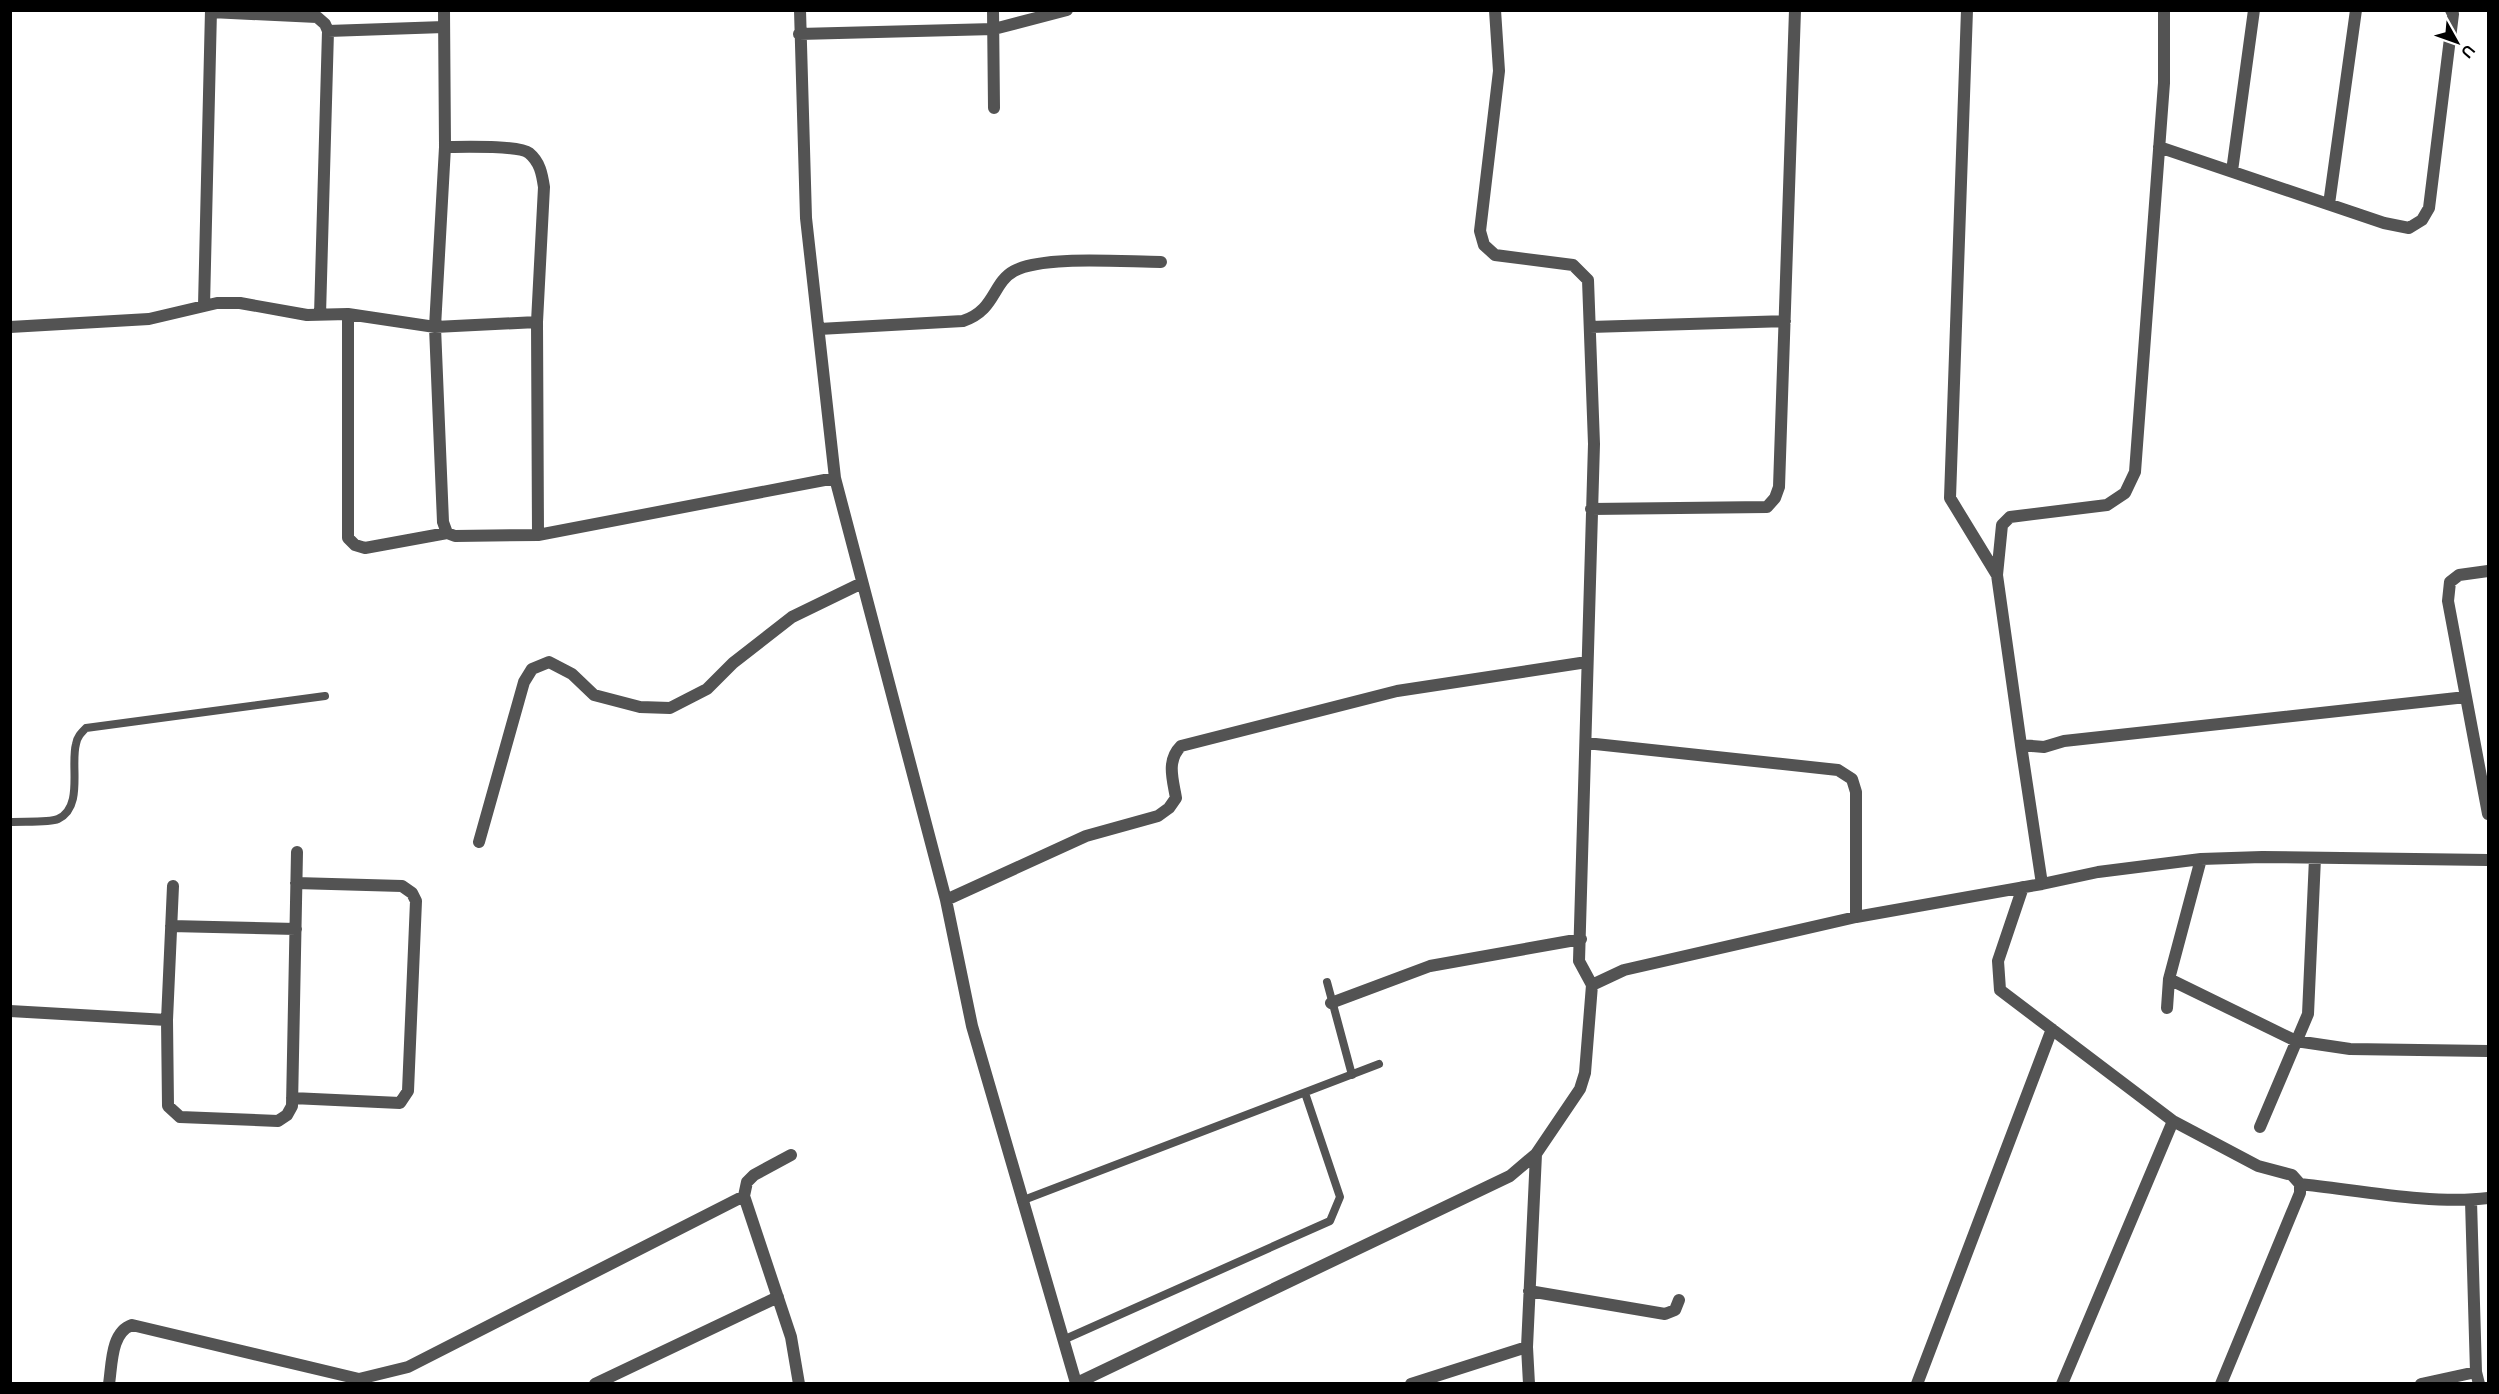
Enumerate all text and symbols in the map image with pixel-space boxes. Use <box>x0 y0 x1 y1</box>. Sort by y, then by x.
north arrow <box>2427 12 2487 72</box>
text: U <box>2457 41 2479 62</box>

